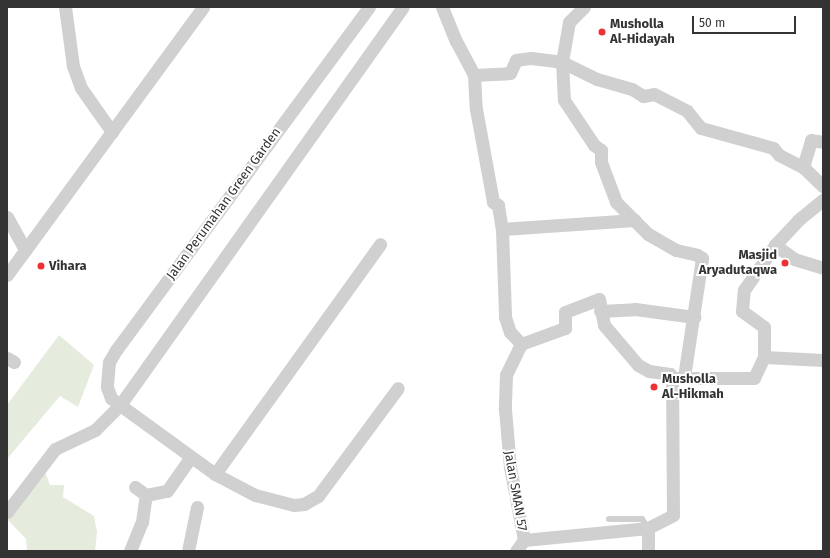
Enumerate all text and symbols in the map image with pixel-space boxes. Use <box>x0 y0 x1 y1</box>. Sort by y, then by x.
scale bar <box>694 8 798 34</box>
text: 50 m <box>699 16 725 30</box>
place label: Musholla Al-Hidayah <box>610 17 675 48</box>
marker: Musholla Al-Hidayah <box>597 27 607 37</box>
street label: Jalan Perumahan Green Garden <box>164 125 284 283</box>
place label: Masjid Aryadutaqwa <box>699 248 777 279</box>
place label: Vihara <box>49 258 87 274</box>
marker: Masjid Aryadutaqwa <box>780 258 790 268</box>
marker: Vihara <box>36 261 46 271</box>
place label: Musholla Al-Hikmah <box>662 372 724 403</box>
marker: Musholla Al-Hikmah <box>649 382 659 392</box>
street label: Jalan SMAN 57 <box>500 449 530 533</box>

